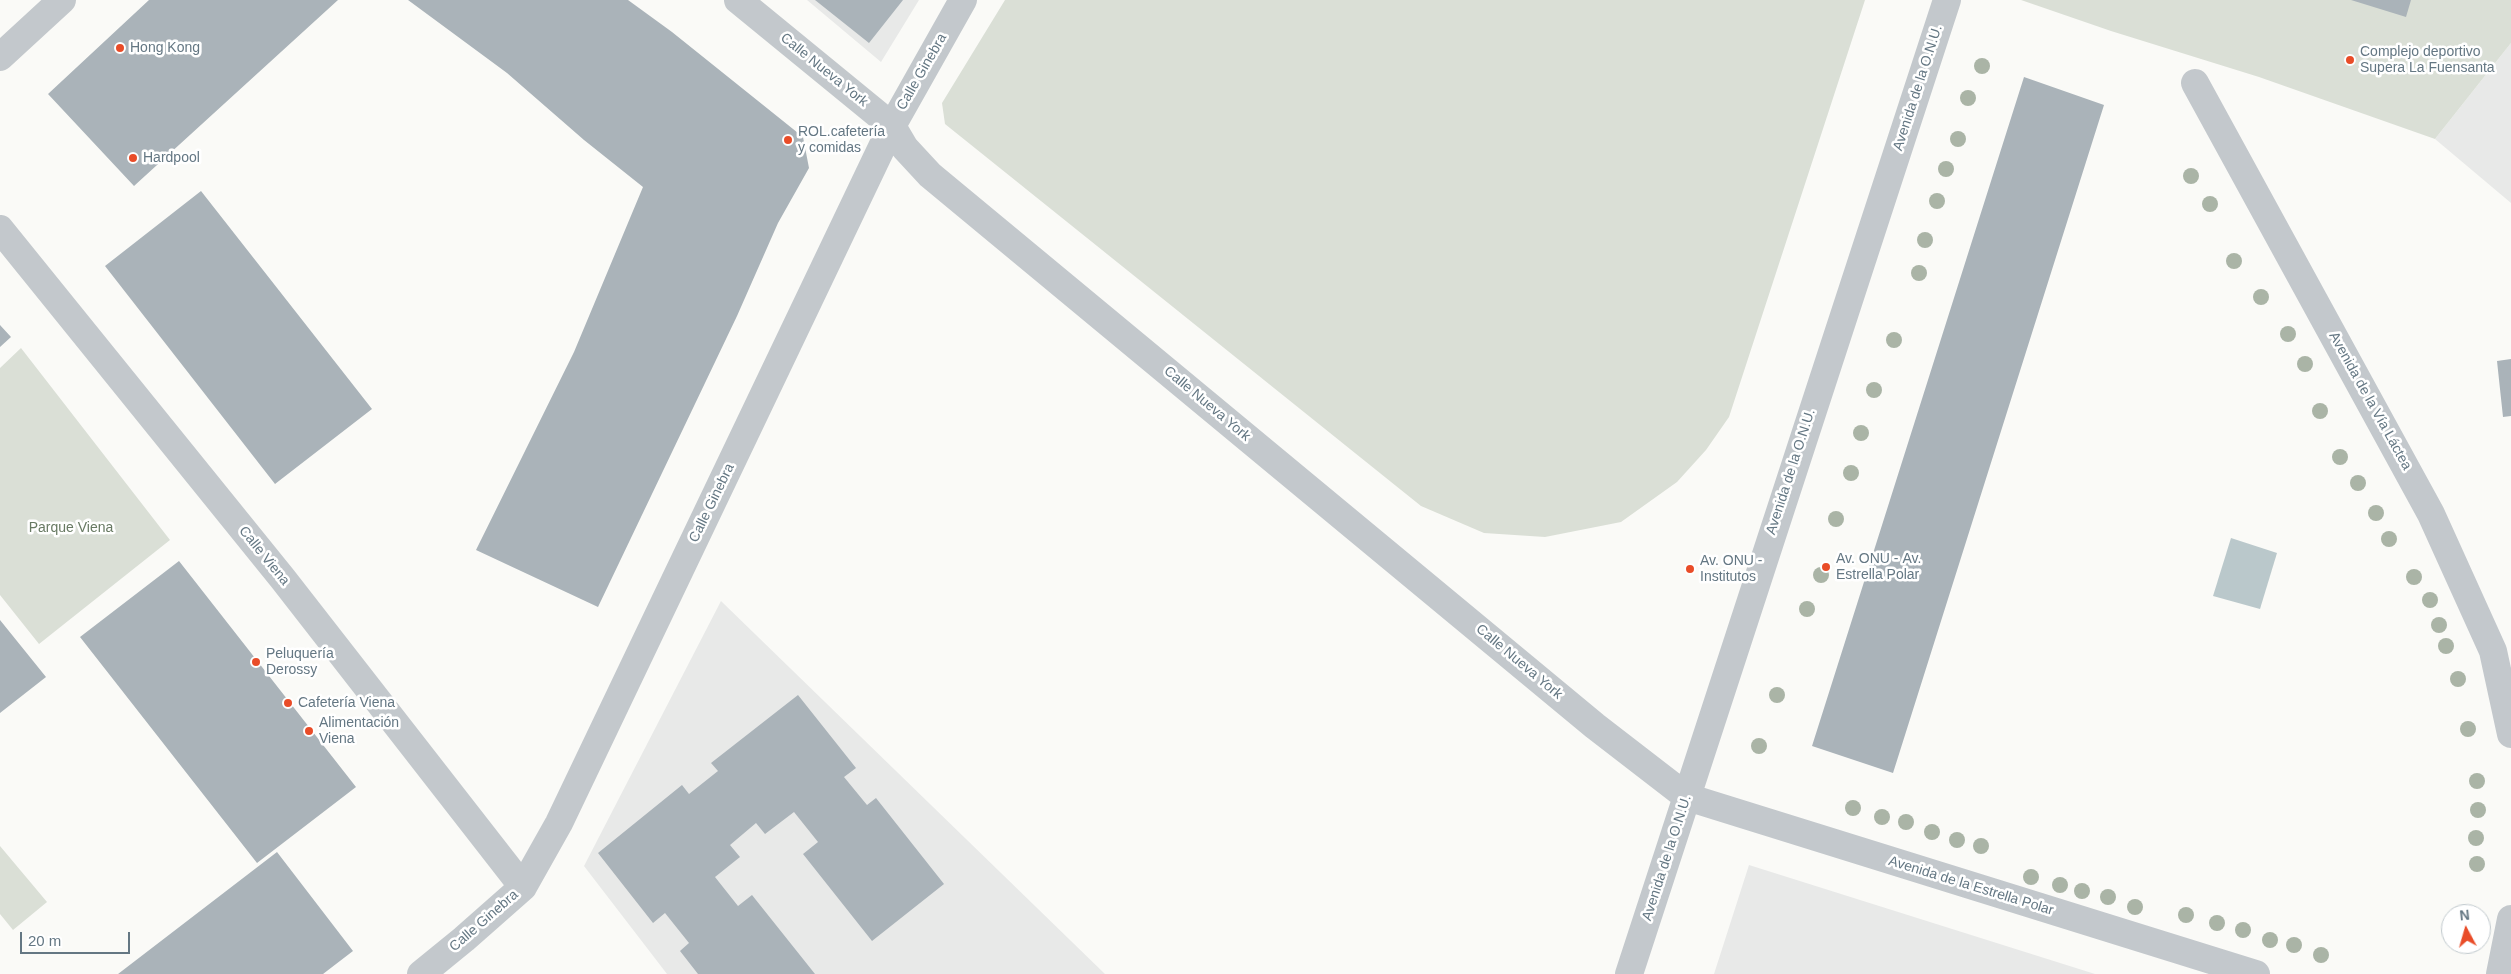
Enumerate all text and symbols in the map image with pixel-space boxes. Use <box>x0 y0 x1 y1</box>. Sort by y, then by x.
street label: Avenida de la O.N.U. <box>1890 23 1946 153</box>
street label: Calle Nueva York <box>777 30 871 110</box>
street label: Calle Ginebra <box>893 31 951 113</box>
place label: Hong Kong <box>130 40 200 56</box>
marker: Hong Kong <box>114 42 126 54</box>
place label: Complejo deportivo Supera La Fuensanta <box>2360 44 2495 76</box>
marker: Complejo deportivo Supera La Fuensanta <box>2344 54 2356 66</box>
place label: ROL.cafetería y comidas <box>798 124 885 156</box>
marker: ROL.cafetería y comidas <box>782 134 794 146</box>
place label: Hardpool <box>143 150 200 166</box>
marker: Hardpool <box>127 152 139 164</box>
street label: Avenida de la Vía Láctea <box>2325 329 2415 473</box>
street label: Calle Nueva York <box>1160 363 1254 445</box>
street label: Avenida de la O.N.U. <box>1763 407 1819 537</box>
street label: Calle Ginebra <box>686 461 738 545</box>
park label: Parque Viena <box>29 520 113 536</box>
street label: Calle Viena <box>235 523 293 589</box>
place label: Av. ONU - Av. Estrella Polar <box>1836 551 1921 584</box>
place label: Av. ONU - Institutos <box>1700 553 1762 586</box>
marker: Av. ONU - Av. Estrella Polar <box>1820 561 1832 573</box>
marker: Av. ONU - Institutos <box>1684 563 1696 575</box>
street label: Calle Nueva York <box>1472 621 1566 703</box>
place label: Peluquería Derossy <box>266 646 334 679</box>
marker: Peluquería Derossy <box>250 656 262 668</box>
place label: Cafetería Viena <box>298 695 395 711</box>
marker: Cafetería Viena <box>282 697 294 709</box>
place label: Alimentación Viena <box>319 715 399 748</box>
marker: Alimentación Viena <box>303 725 315 737</box>
street label: Avenida de la O.N.U. <box>1639 793 1695 923</box>
street label: Avenida de la Estrella Polar <box>1886 853 2056 919</box>
street label: Calle Ginebra <box>446 887 522 955</box>
north arrow <box>2441 904 2491 954</box>
text: N <box>2459 907 2470 924</box>
scale bar <box>22 922 132 954</box>
text: 20 m <box>28 932 61 949</box>

